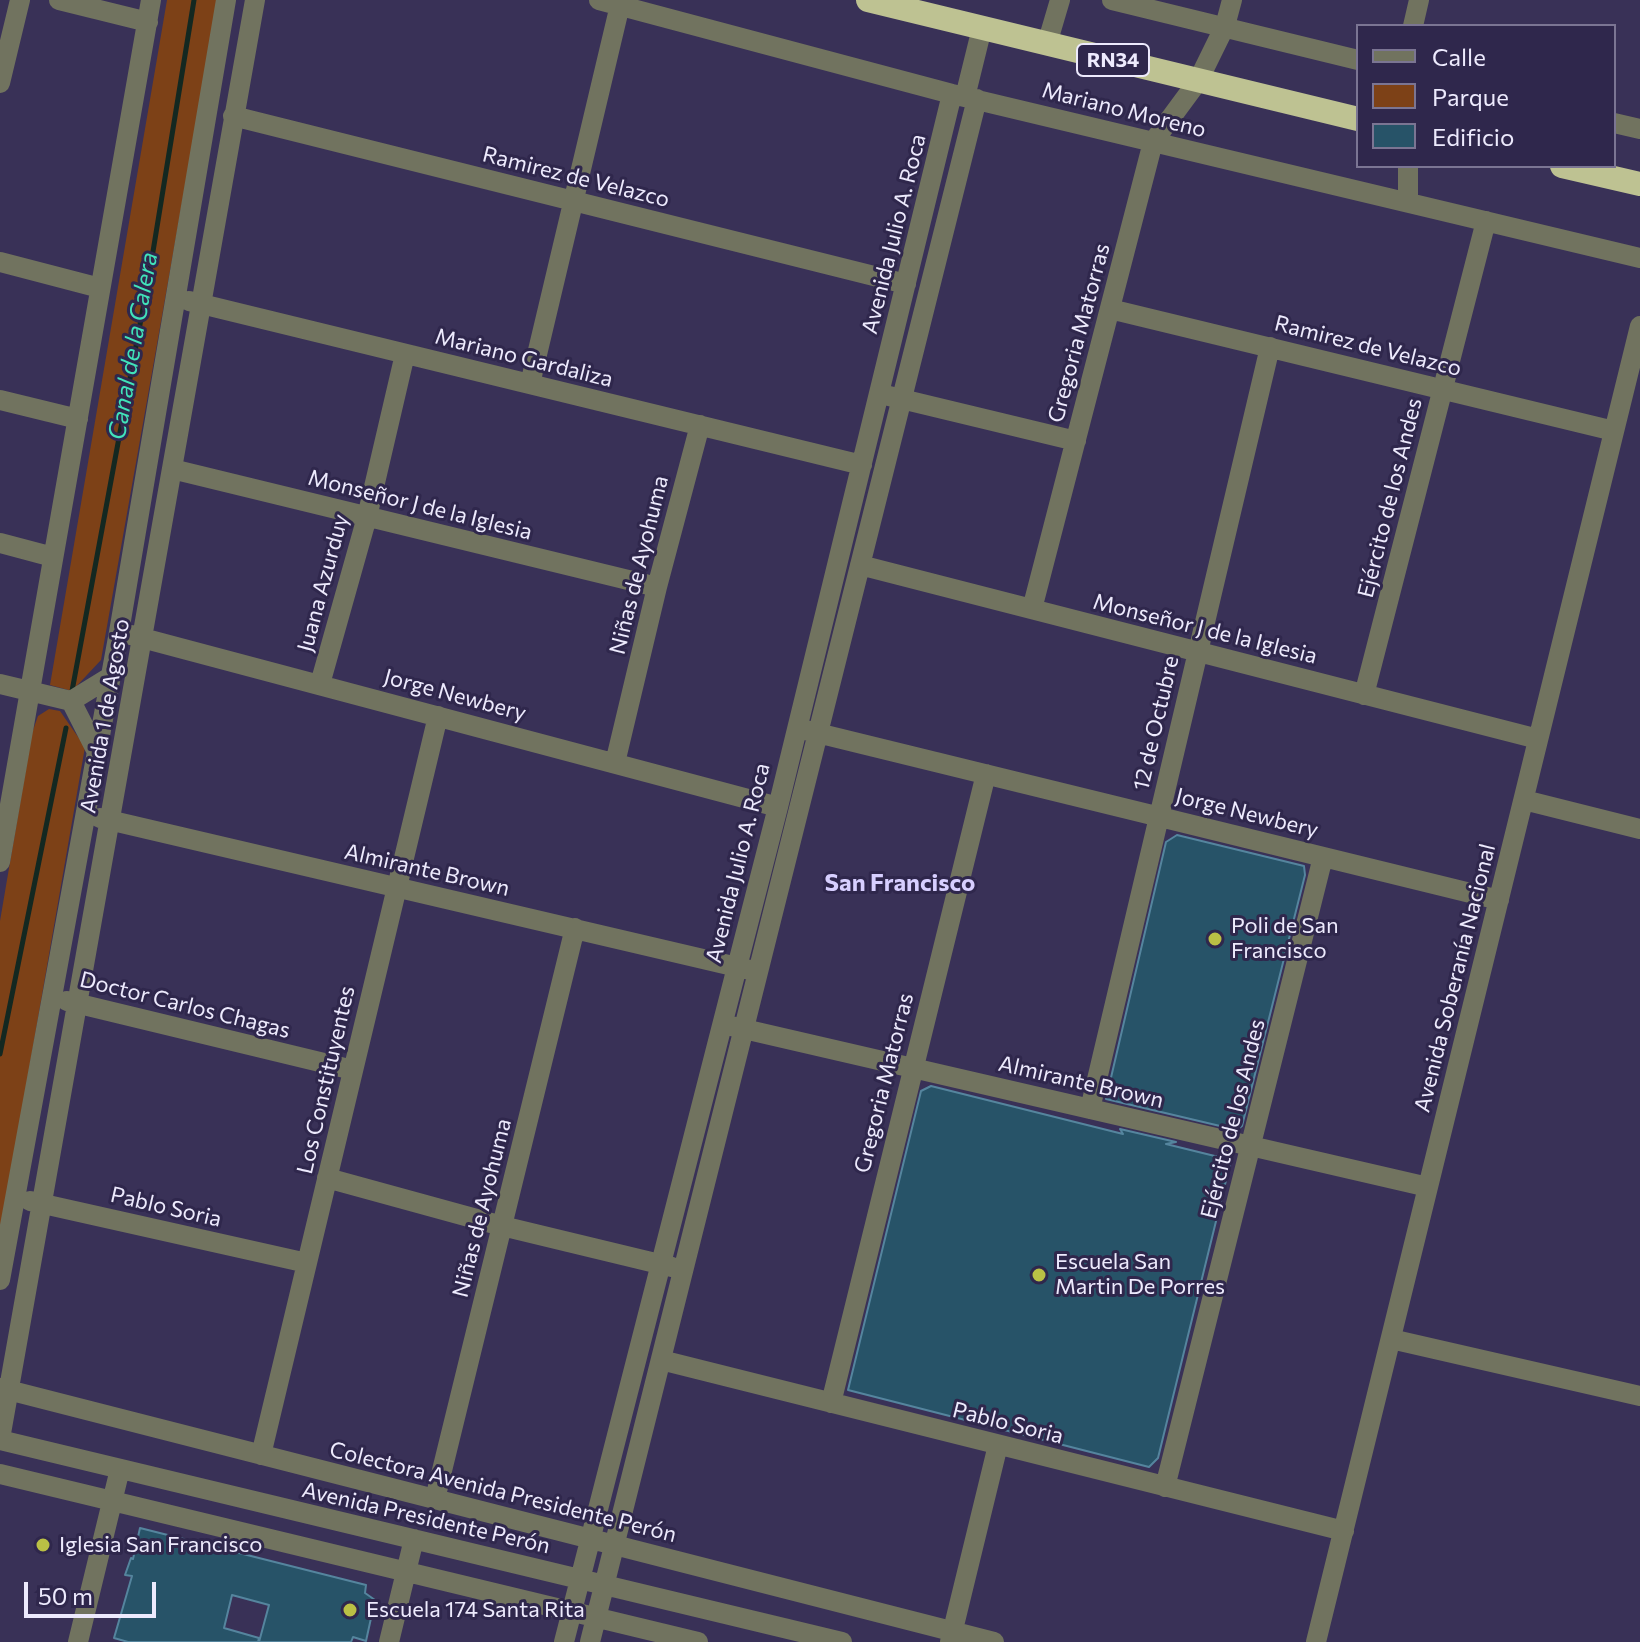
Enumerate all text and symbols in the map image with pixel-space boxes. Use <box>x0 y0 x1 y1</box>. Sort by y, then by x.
legend <box>1356 24 1616 168</box>
text: Calle <box>1432 42 1486 71</box>
road number: RN34 <box>1077 44 1149 76</box>
street label: Mariano Moreno <box>1039 77 1209 143</box>
text: Parque <box>1432 82 1509 111</box>
text: Edificio <box>1432 122 1514 151</box>
street label: Avenida Julio A. Roca <box>856 131 932 337</box>
street label: Ramirez de Velazco <box>480 141 672 213</box>
street label: Gregoria Matorras <box>1042 241 1116 425</box>
water label: Canal de la Calera <box>102 250 164 442</box>
street label: Ramirez de Velazco <box>1272 310 1464 382</box>
street label: Mariano Gardaliza <box>432 323 616 393</box>
street label: Ejército de los Andes <box>1352 395 1428 601</box>
street label: Monseñor J de la Iglesia <box>305 464 535 546</box>
street label: Niñas de Ayohuma <box>604 473 674 657</box>
street label: Juana Azurduy <box>292 511 354 655</box>
street label: Monseñor J de la Iglesia <box>1090 588 1320 670</box>
street label: Avenida 1 de Agosto <box>75 617 135 815</box>
street label: 12 de Octubre <box>1128 653 1184 793</box>
street label: Jorge Newbery <box>381 663 529 727</box>
street label: Avenida Julio A. Roca <box>700 760 776 966</box>
street label: Jorge Newbery <box>1173 783 1321 843</box>
street label: Almirante Brown <box>342 838 512 902</box>
street label: Avenida Soberanía Nacional <box>1409 841 1501 1115</box>
district label: San Francisco <box>825 869 975 897</box>
place label: Poli de San Francisco <box>1231 913 1339 964</box>
marker: Poli de San Francisco <box>1206 930 1224 948</box>
street label: Doctor Carlos Chagas <box>77 966 293 1044</box>
street label: Los Constituyentes <box>292 983 360 1177</box>
street label: Gregoria Matorras <box>849 990 919 1176</box>
street label: Ejército de los Andes <box>1195 1016 1271 1222</box>
street label: Almirante Brown <box>996 1050 1166 1114</box>
street label: Niñas de Ayohuma <box>447 1116 517 1300</box>
street label: Pablo Soria <box>108 1181 224 1233</box>
place label: Escuela San Martin De Porres <box>1055 1249 1225 1300</box>
marker: Escuela San Martin De Porres <box>1030 1266 1048 1284</box>
street label: Pablo Soria <box>950 1396 1066 1450</box>
street label: Colectora Avenida Presidente Perón <box>327 1436 679 1548</box>
street label: Avenida Presidente Perón <box>299 1477 553 1559</box>
place label: Iglesia San Francisco <box>59 1532 262 1558</box>
marker: Iglesia San Francisco <box>34 1536 52 1554</box>
scale bar <box>28 1566 160 1616</box>
text: 50 m <box>38 1581 93 1610</box>
place label: Escuela 174 Santa Rita <box>366 1597 585 1623</box>
marker: Escuela 174 Santa Rita <box>341 1601 359 1619</box>

